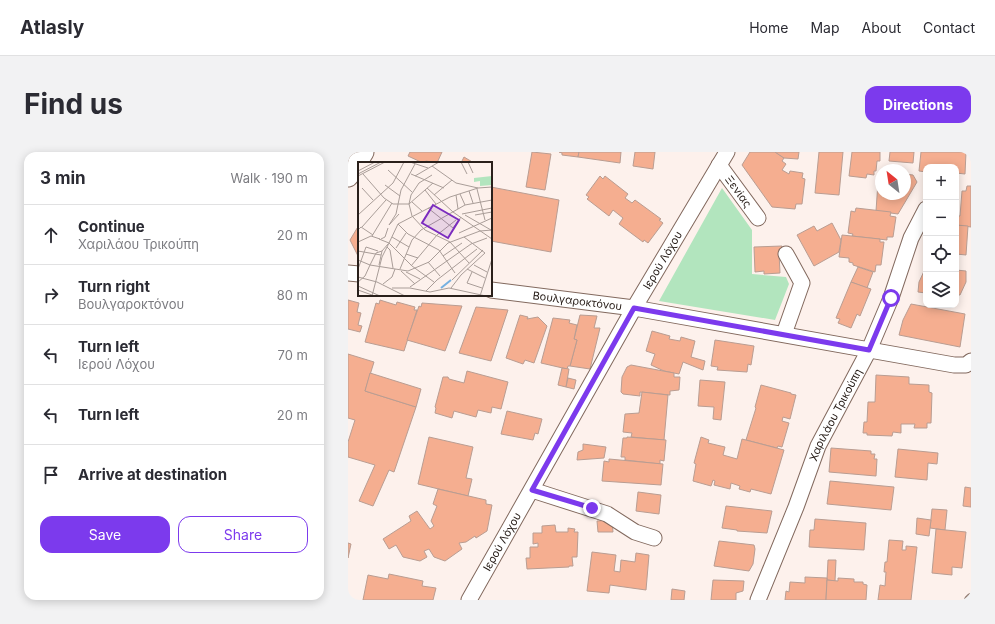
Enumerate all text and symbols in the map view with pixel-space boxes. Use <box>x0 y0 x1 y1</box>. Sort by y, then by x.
text: Atlasly <box>20 16 84 39</box>
text: Home <box>749 19 788 36</box>
text: Map <box>810 19 840 36</box>
text: About <box>862 19 901 36</box>
text: Contact <box>923 19 975 36</box>
button: Directions <box>865 86 971 123</box>
text: Find us <box>24 87 123 121</box>
inset map <box>358 162 492 296</box>
north arrow <box>875 164 911 200</box>
map controls <box>923 164 959 308</box>
button: + <box>923 164 959 200</box>
text: 3 min <box>40 168 86 188</box>
text: Walk · 190 m <box>231 170 308 186</box>
street label: Ξενίας <box>722 173 755 210</box>
button: − <box>923 200 959 236</box>
text: Continue <box>78 217 145 236</box>
icon: ahead <box>40 224 62 246</box>
text: 20 m <box>277 227 308 243</box>
street label: Ιερού Λόχου <box>640 229 685 292</box>
text: Χαριλάου Τρικούπη <box>78 236 199 252</box>
button: locate <box>923 236 959 272</box>
button: layers <box>923 272 959 308</box>
text: Turn right <box>78 277 150 296</box>
icon: right <box>40 284 62 306</box>
text: 80 m <box>277 287 308 303</box>
street label: Βουλγαροκτόνου <box>532 288 623 313</box>
route start <box>882 289 900 307</box>
text: Βουλγαροκτόνου <box>78 296 184 312</box>
text: Turn left <box>78 337 139 356</box>
icon: left <box>40 344 62 366</box>
text: 70 m <box>278 347 308 363</box>
text: Ιερού Λόχου <box>78 356 155 372</box>
street label: Χαριλάου Τρικούπη <box>806 366 865 463</box>
icon: left <box>40 404 62 426</box>
text: Turn left <box>78 405 139 424</box>
text: 20 m <box>277 407 308 423</box>
icon: arrive <box>40 464 62 486</box>
text: Arrive at destination <box>78 465 227 484</box>
route end <box>583 499 601 517</box>
street label: Ιερού Λόχου <box>480 510 524 574</box>
button: Save <box>40 516 170 553</box>
button: Share <box>178 516 308 553</box>

